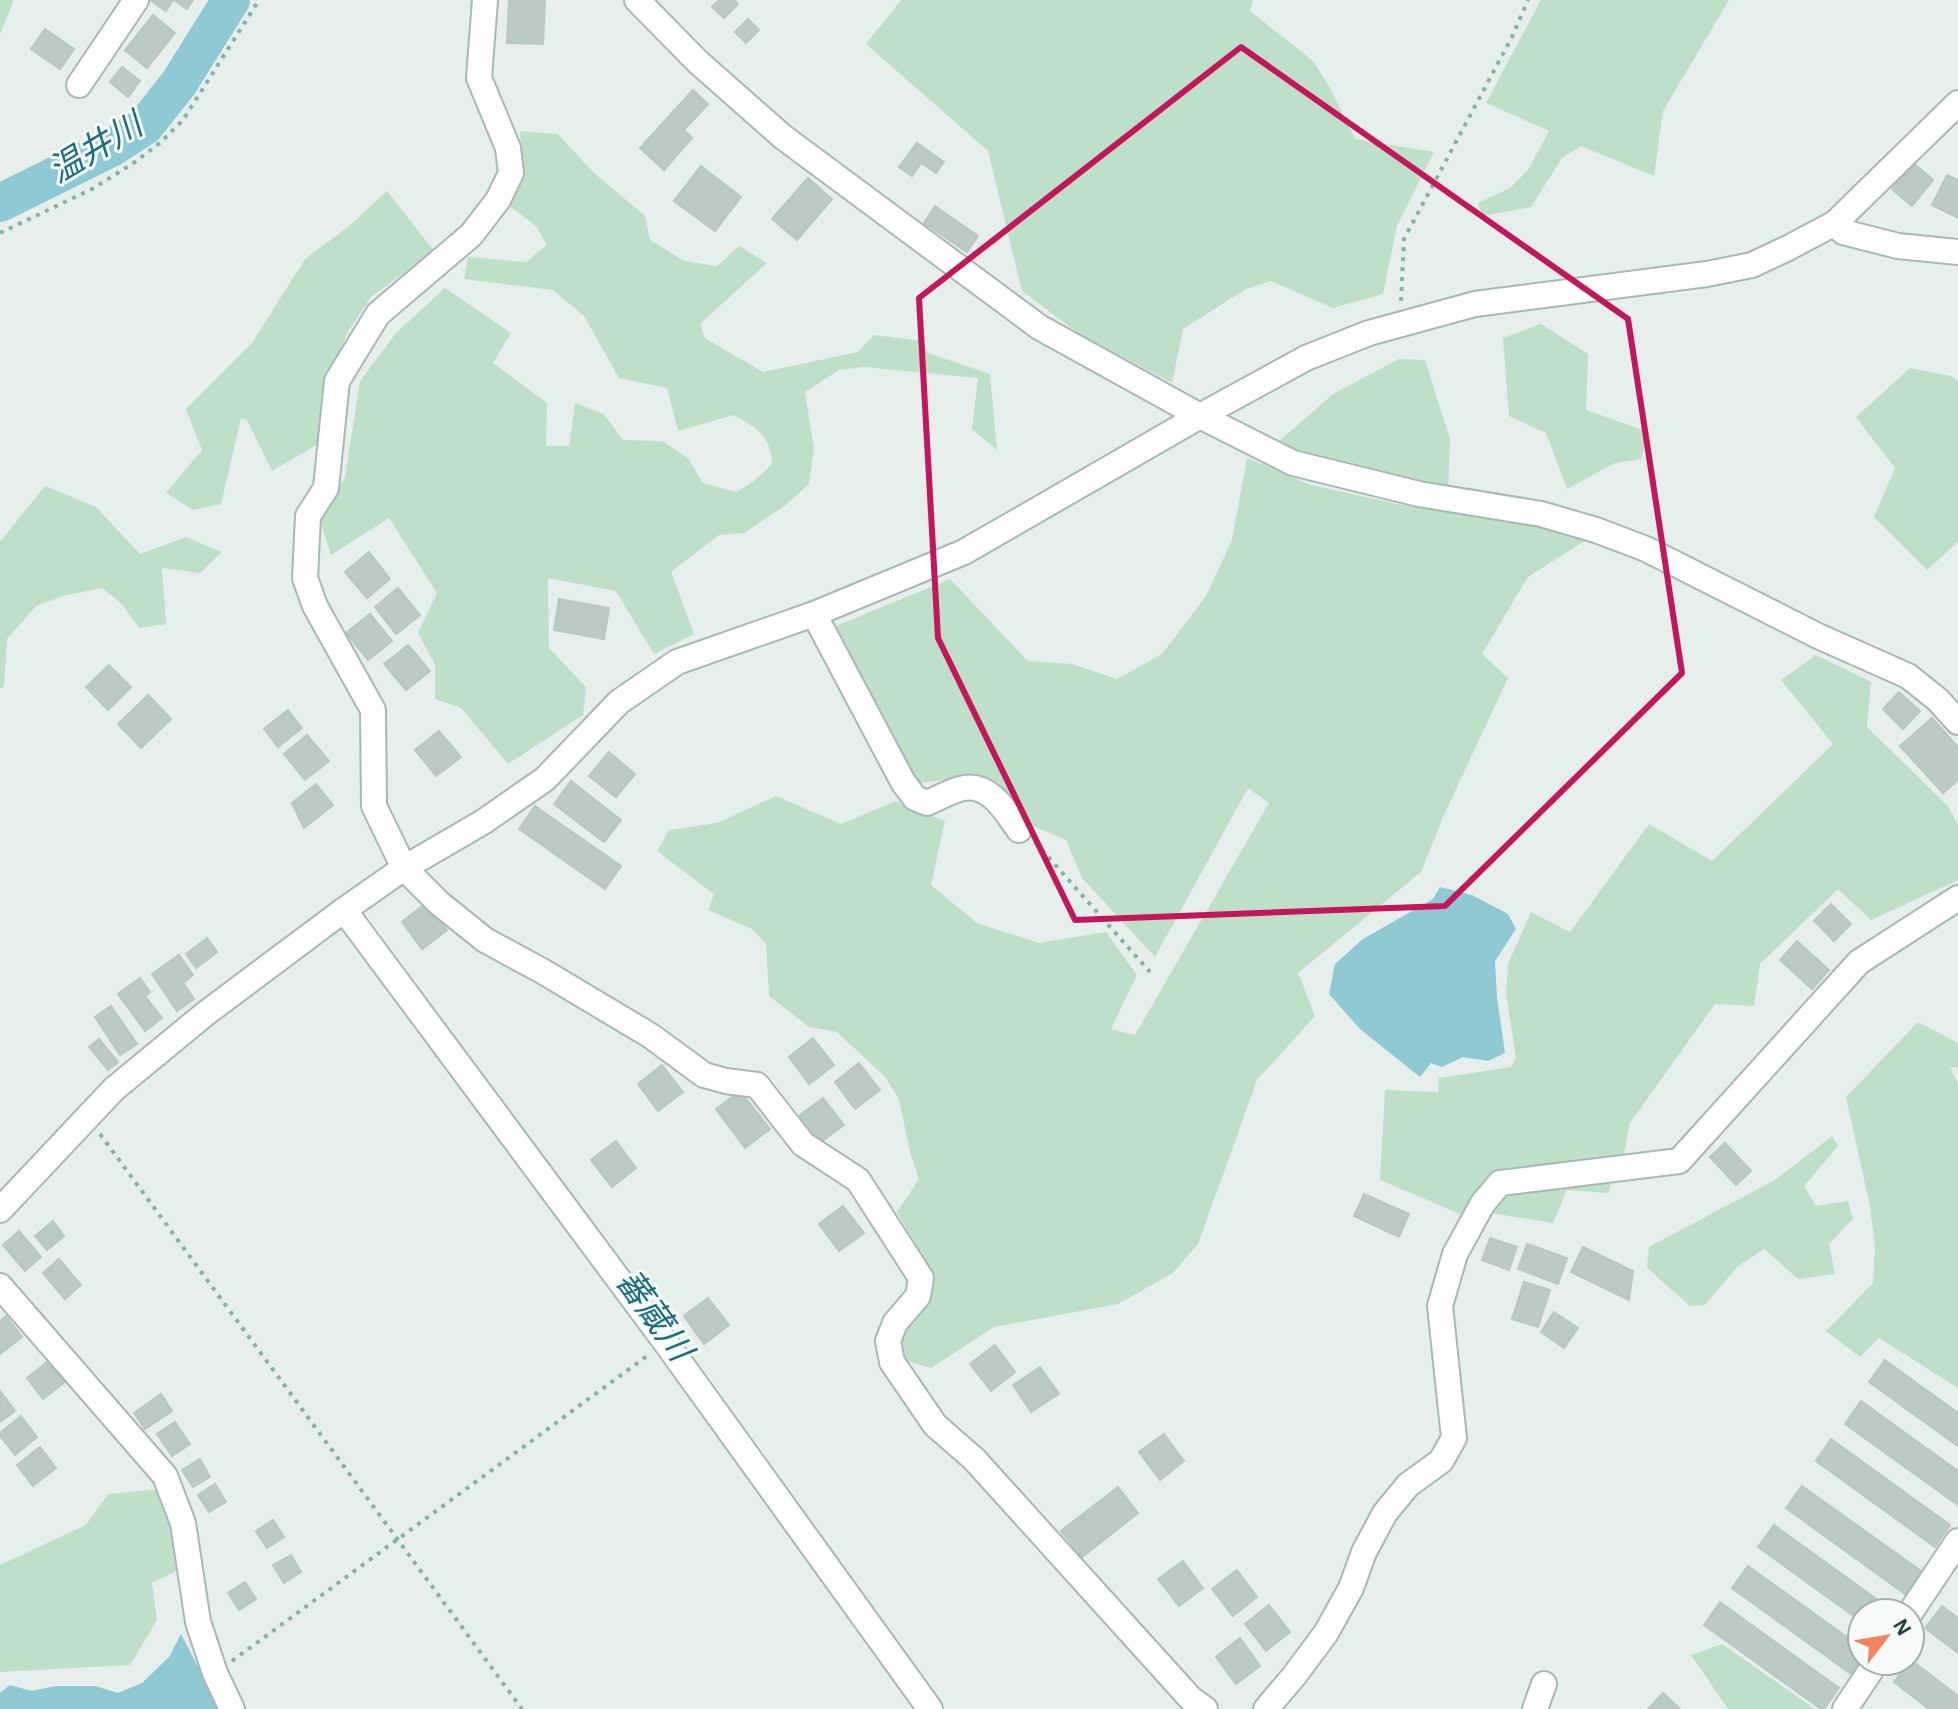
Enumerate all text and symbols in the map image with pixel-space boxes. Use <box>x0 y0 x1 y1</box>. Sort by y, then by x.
water label: 温井川 <box>42 105 151 190</box>
water label: 蕃蔵川 <box>609 1264 700 1370</box>
north arrow <box>1846 1597 1926 1677</box>
text: N <box>1889 1615 1916 1639</box>

